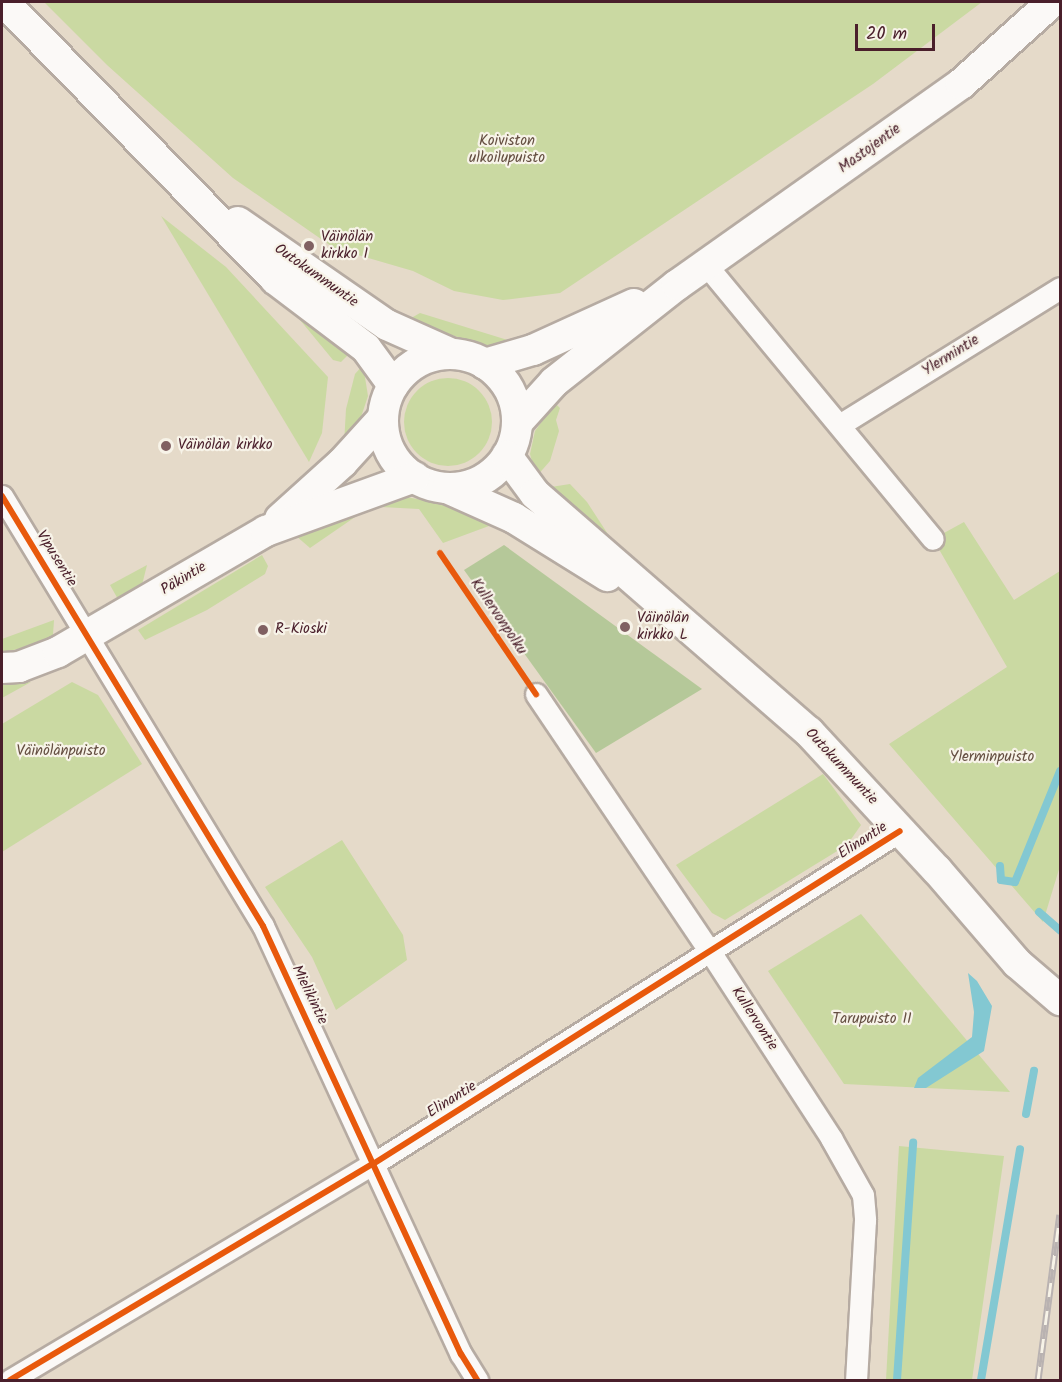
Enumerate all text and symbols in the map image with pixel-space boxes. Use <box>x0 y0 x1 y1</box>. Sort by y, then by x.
scale bar <box>858 12 938 50</box>
text: 20 m <box>866 20 907 49</box>
street label: Mastojentie <box>835 120 905 178</box>
park label: Koiviston ulkoilupuisto <box>469 132 545 167</box>
place label: Väinölän kirkko I <box>321 228 373 263</box>
marker: Väinölän kirkko I <box>302 239 316 253</box>
street label: Outokummuntie <box>271 240 361 312</box>
street label: Ylermintie <box>919 332 983 380</box>
place label: Väinölän kirkko <box>178 437 273 455</box>
marker: Väinölän kirkko <box>159 439 173 453</box>
street label: Vipusentie <box>32 527 80 591</box>
street label: Päkintie <box>158 558 210 600</box>
street label: Kullervonpolku <box>466 575 530 659</box>
place label: Väinölän kirkko L <box>637 609 689 644</box>
marker: Väinölän kirkko L <box>618 620 632 634</box>
place label: R-Kioski <box>275 621 327 639</box>
marker: R-Kioski <box>256 623 270 637</box>
street label: Outokummuntie <box>801 725 881 809</box>
park label: Väinölänpuisto <box>16 743 106 761</box>
park label: Ylerminpuisto <box>950 749 1034 767</box>
street label: Elinantie <box>835 818 891 864</box>
street label: Mielikintie <box>287 962 331 1028</box>
street label: Kullervontie <box>727 984 781 1054</box>
park label: Tarupuisto II <box>832 1011 912 1029</box>
street label: Elinantie <box>424 1078 480 1122</box>

